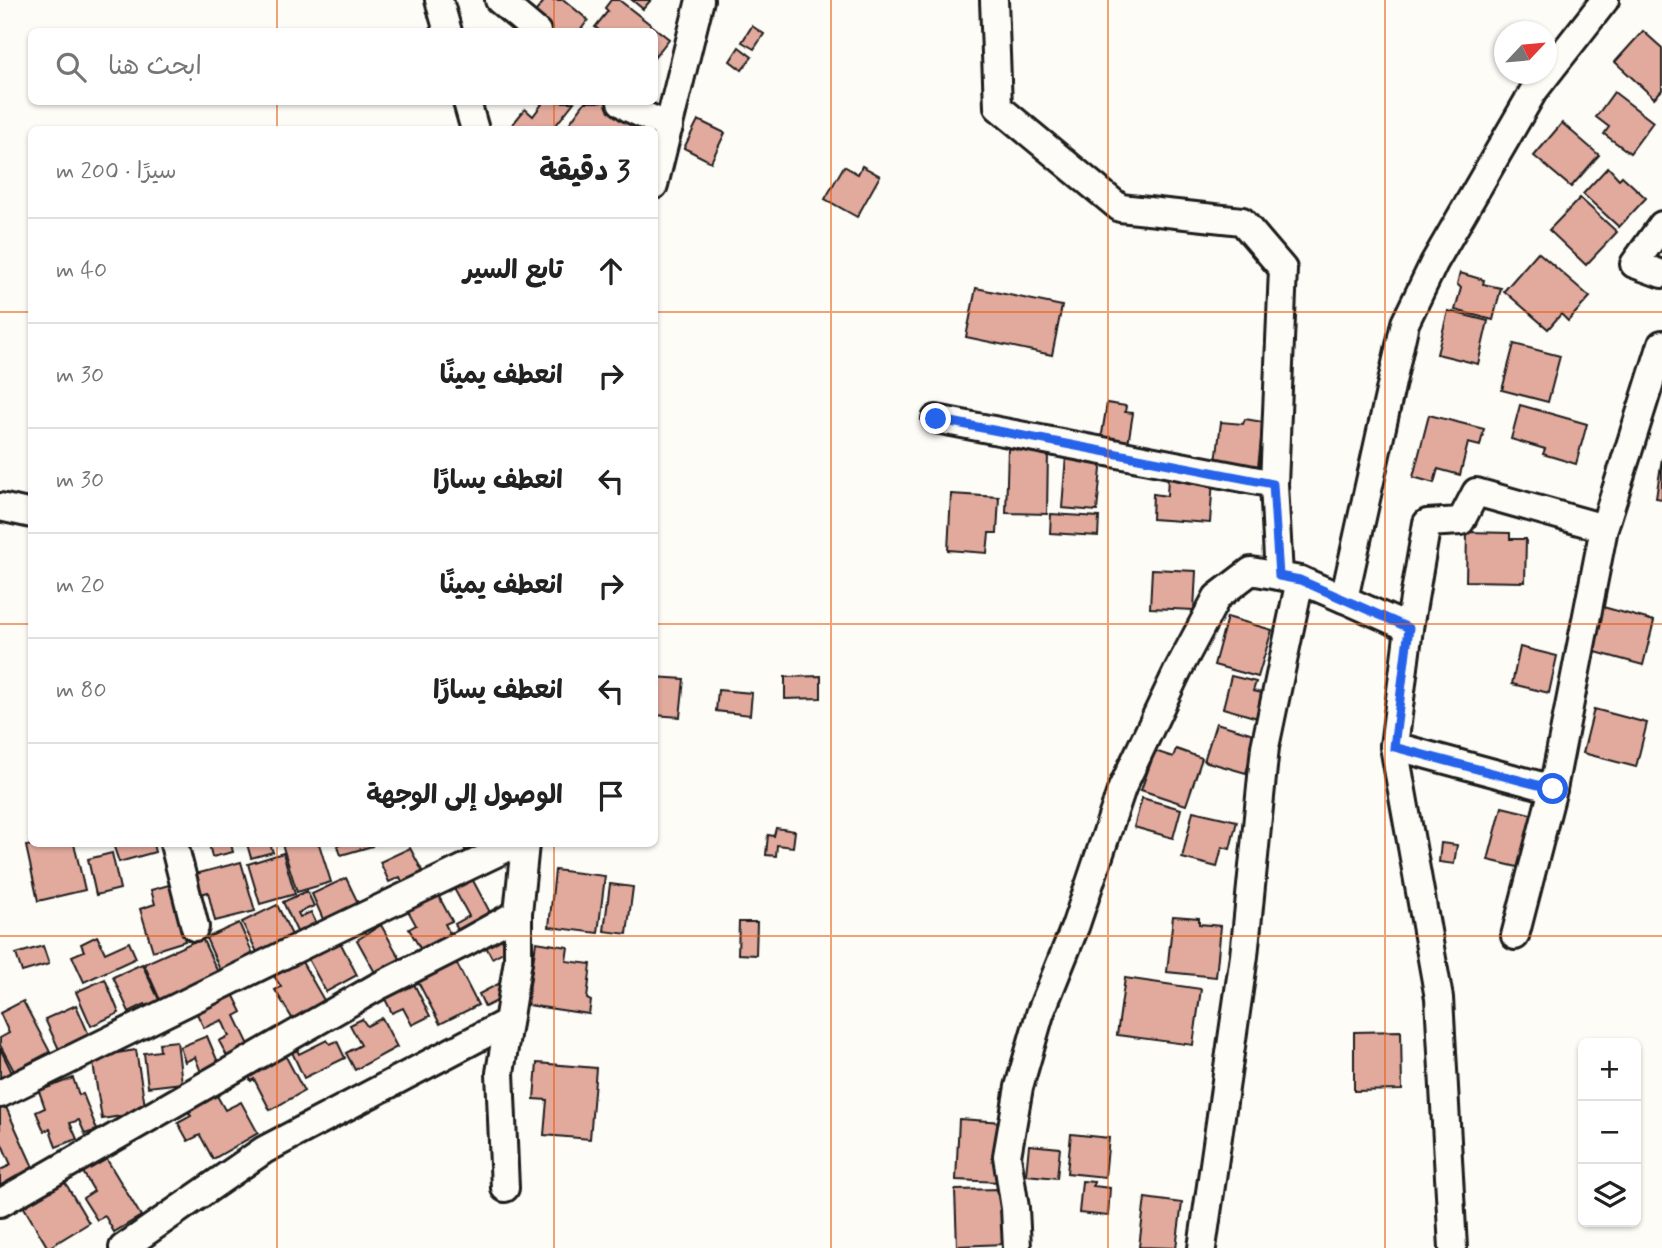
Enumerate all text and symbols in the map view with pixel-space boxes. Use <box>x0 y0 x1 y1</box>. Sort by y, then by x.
north arrow <box>1494 21 1557 84</box>
search box <box>28 28 658 105</box>
icon: search <box>52 48 90 86</box>
text: ابحث هنا <box>108 50 202 84</box>
text: 3 دقيقة <box>539 152 630 191</box>
text: سيرًا · 200 m <box>56 157 177 187</box>
icon: ahead <box>592 252 630 290</box>
text: تابع السير <box>463 254 563 288</box>
text: 40 m <box>56 256 107 286</box>
icon: right <box>592 357 630 395</box>
text: انعطف يمينًا <box>440 359 563 393</box>
text: 30 m <box>56 361 104 391</box>
route end <box>920 403 951 434</box>
icon: left <box>592 462 630 500</box>
text: انعطف يسارًا <box>433 464 563 498</box>
text: 30 m <box>56 466 104 496</box>
icon: right <box>592 567 630 605</box>
text: انعطف يمينًا <box>440 569 563 603</box>
text: 20 m <box>56 571 105 601</box>
icon: left <box>592 672 630 710</box>
text: انعطف يسارًا <box>433 674 563 708</box>
text: 80 m <box>56 676 107 706</box>
route start <box>1537 773 1568 804</box>
icon: arrive <box>592 777 630 815</box>
text: الوصول إلى الوجهة <box>366 779 563 813</box>
map controls <box>1578 1038 1641 1227</box>
button: + <box>1578 1038 1641 1101</box>
button: − <box>1578 1101 1641 1164</box>
button: layers <box>1578 1164 1641 1227</box>

